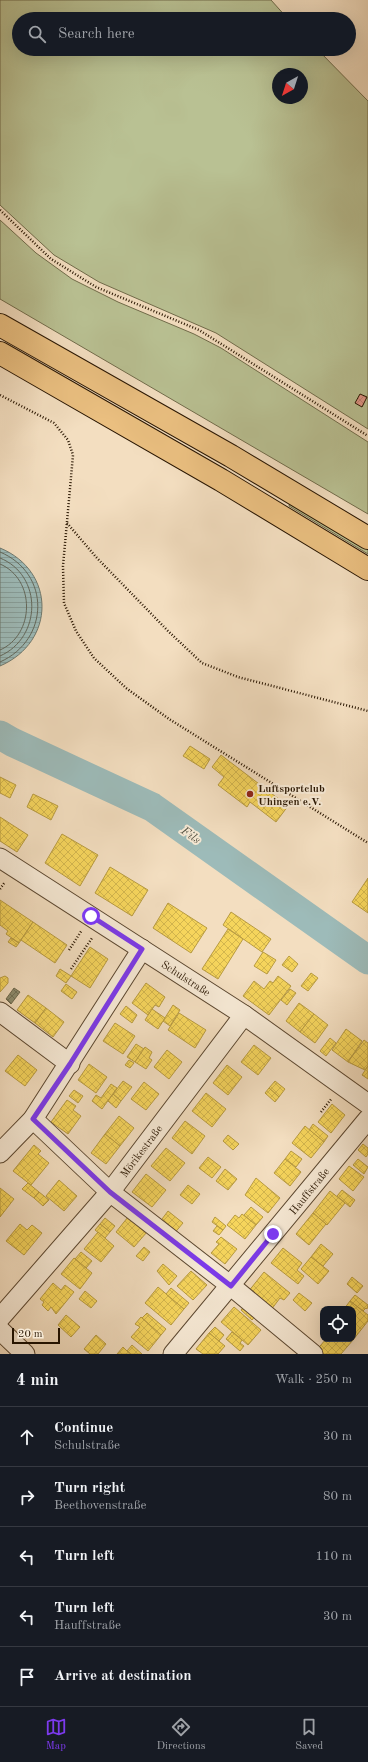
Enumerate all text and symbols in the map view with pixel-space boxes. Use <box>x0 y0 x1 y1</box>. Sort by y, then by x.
search box <box>12 12 356 56</box>
icon: search <box>26 23 48 45</box>
text: Search here <box>58 27 135 42</box>
north arrow <box>272 68 308 104</box>
place label: Luftsportclub Uhingen e.V. <box>258 784 325 808</box>
marker: Luftsportclub Uhingen e.V. <box>245 789 255 799</box>
water label: Fils <box>178 824 202 847</box>
route start <box>82 907 100 925</box>
street label: Schulstraße <box>159 959 212 999</box>
street label: Mörikestraße <box>119 1124 165 1180</box>
street label: Hauffstraße <box>288 1166 332 1217</box>
route end <box>264 1225 282 1243</box>
map controls <box>320 1306 356 1342</box>
button: locate <box>320 1306 356 1342</box>
scale bar <box>12 1326 60 1345</box>
text: 20 m <box>18 1329 43 1340</box>
text: 4 min <box>16 1372 59 1389</box>
text: Walk · 250 m <box>275 1373 352 1386</box>
text: Continue <box>54 1421 113 1436</box>
icon: ahead <box>16 1426 38 1448</box>
text: 30 m <box>323 1430 352 1443</box>
text: Schulstraße <box>54 1439 120 1452</box>
text: Turn right <box>54 1481 125 1496</box>
icon: right <box>16 1486 38 1508</box>
text: 80 m <box>323 1490 352 1503</box>
text: Beethovenstraße <box>54 1499 146 1512</box>
icon: left <box>16 1546 38 1568</box>
text: Turn left <box>54 1549 114 1564</box>
text: 110 m <box>315 1550 352 1563</box>
text: Turn left <box>54 1601 114 1616</box>
icon: left <box>16 1606 38 1628</box>
text: 30 m <box>323 1610 352 1623</box>
text: Hauffstraße <box>54 1619 121 1632</box>
icon: arrive <box>16 1666 38 1688</box>
text: Arrive at destination <box>54 1669 192 1684</box>
tab: Map <box>45 1716 67 1754</box>
tab: Directions <box>157 1716 205 1754</box>
tab: Saved <box>295 1716 323 1754</box>

